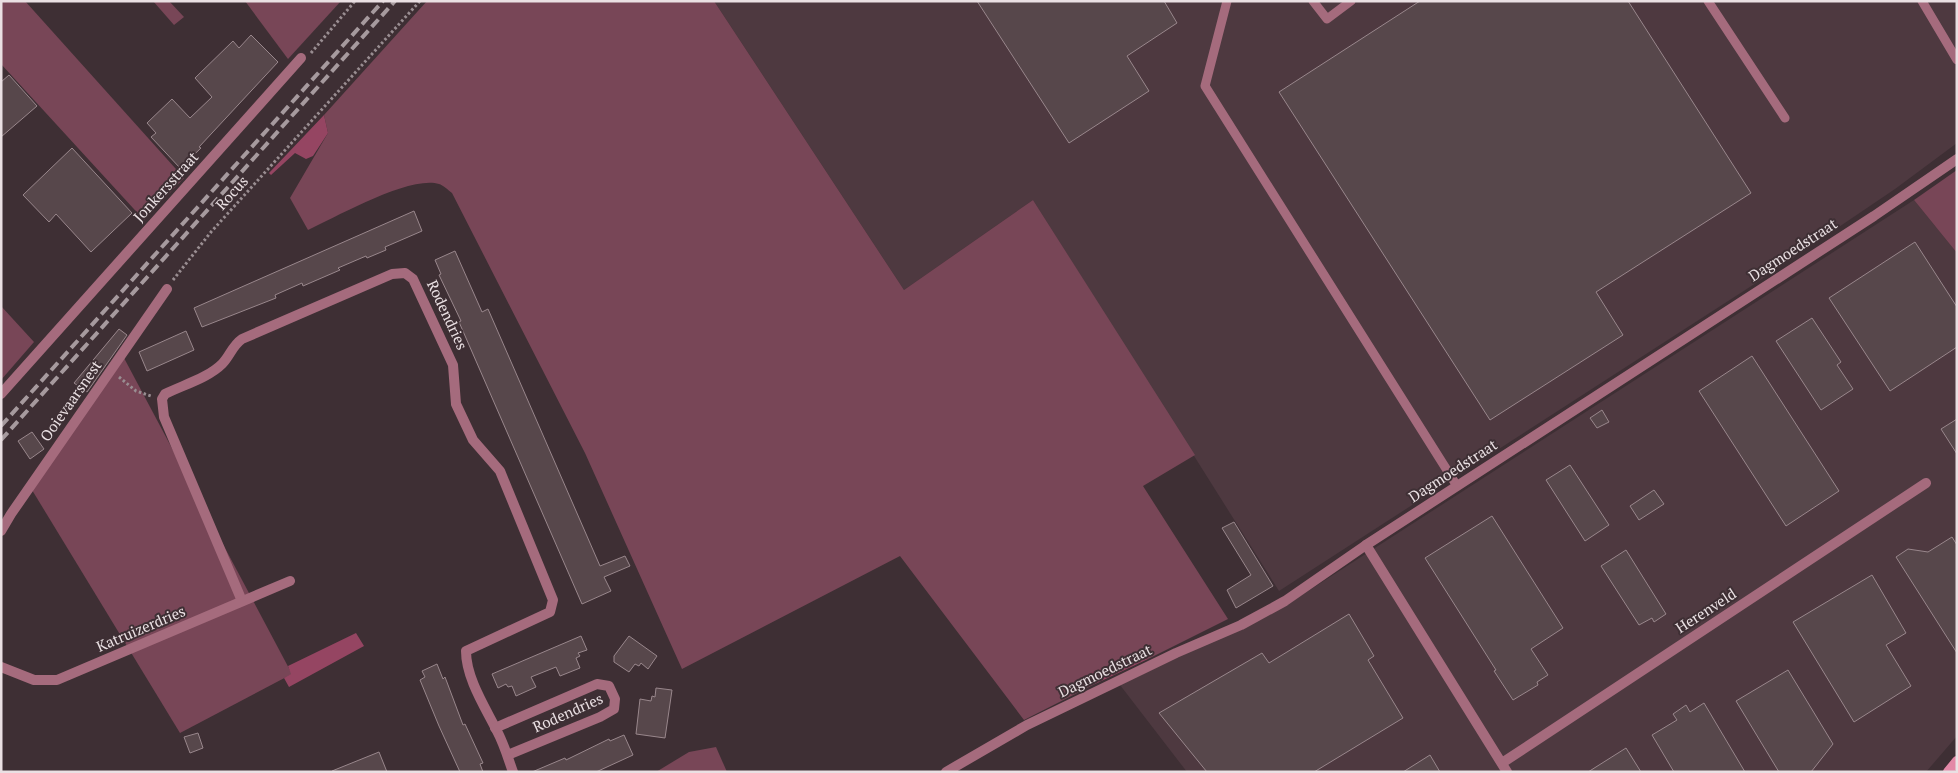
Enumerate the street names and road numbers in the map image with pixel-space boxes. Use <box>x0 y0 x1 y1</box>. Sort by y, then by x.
street label: Jonkersstraat <box>128 147 202 226</box>
street label: Rocus <box>211 171 252 214</box>
street label: Dagmoedstraat <box>1744 213 1841 285</box>
street label: Rodendries <box>423 276 473 353</box>
street label: Ooievaarsnest <box>35 356 106 445</box>
street label: Dagmoedstraat <box>1404 434 1501 506</box>
street label: Herenveld <box>1671 583 1740 637</box>
street label: Katruizerdries <box>93 600 188 656</box>
street label: Dagmoedstraat <box>1054 639 1155 701</box>
street label: Rodendries <box>529 688 606 736</box>

